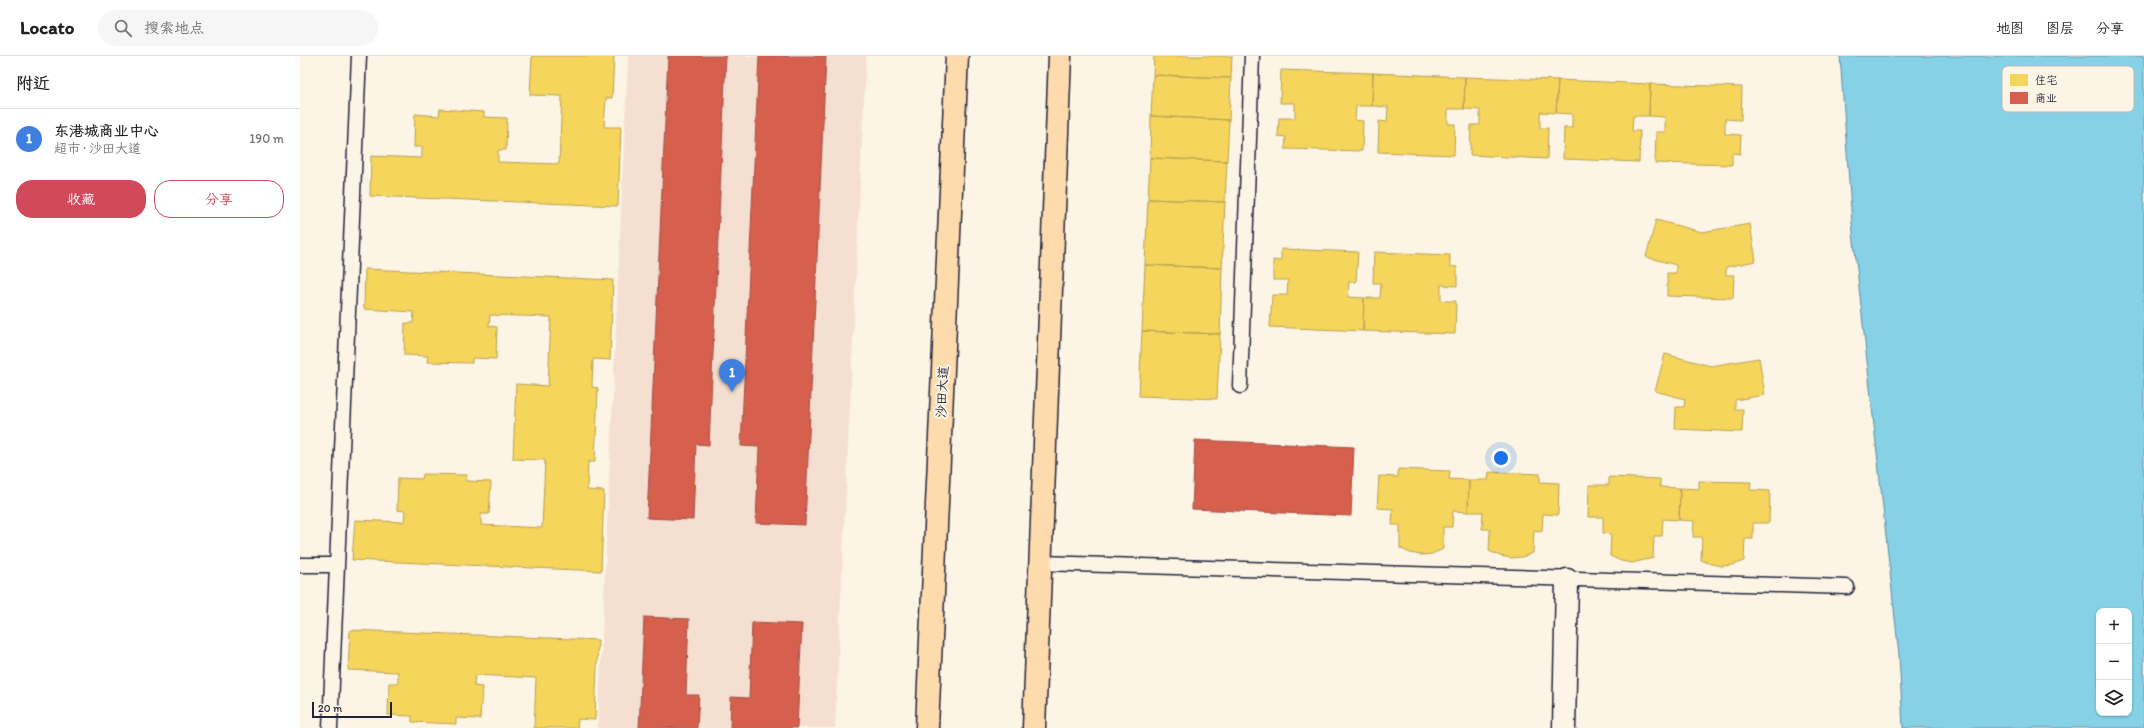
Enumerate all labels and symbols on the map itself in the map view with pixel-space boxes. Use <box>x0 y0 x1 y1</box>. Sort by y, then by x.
legend <box>2002 66 2134 112</box>
text: 住宅 <box>2035 74 2057 87</box>
text: 商业 <box>2035 92 2057 105</box>
pin: 1 <box>719 359 745 392</box>
street label: 沙田大道 <box>933 366 951 418</box>
your location <box>1491 448 1511 468</box>
scale bar <box>312 700 392 719</box>

